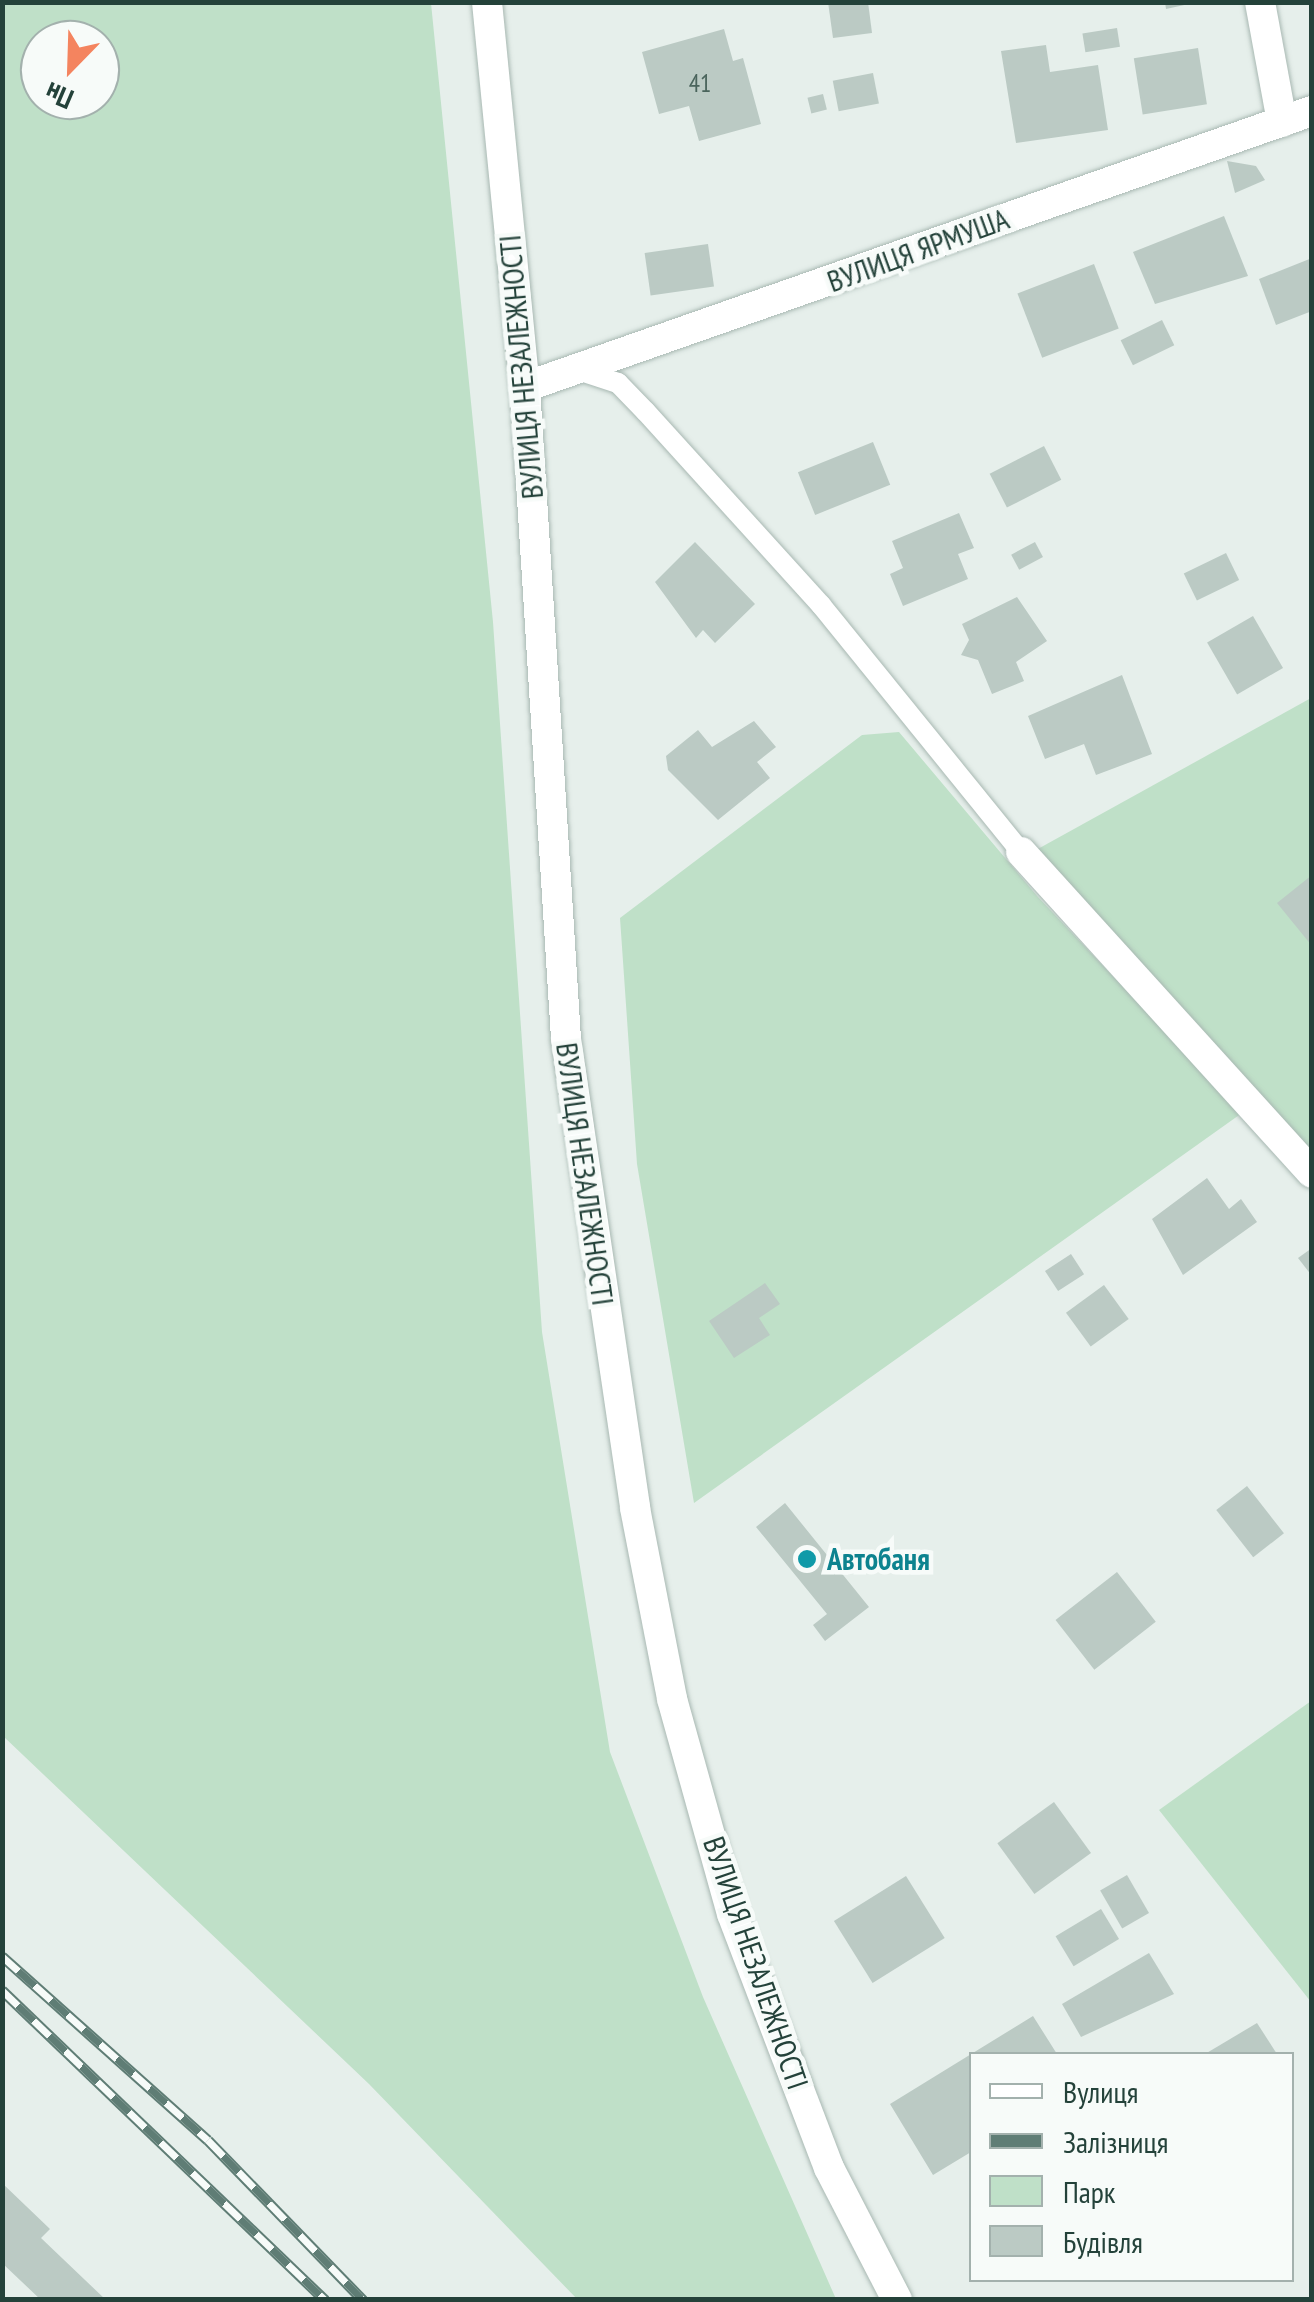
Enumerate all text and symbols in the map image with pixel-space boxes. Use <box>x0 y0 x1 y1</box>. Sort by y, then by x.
north arrow <box>20 20 120 120</box>
house number: 41 <box>689 68 711 98</box>
text: Пн <box>39 74 79 119</box>
street label: ВУЛИЦЯ ЯРМУША <box>822 201 1014 299</box>
street label: ВУЛИЦЯ НЕЗАЛЕЖНОСТІ <box>492 234 550 500</box>
street label: ВУЛИЦЯ НЕЗАЛЕЖНОСТІ <box>549 1040 621 1308</box>
place label: Автобаня <box>827 1541 930 1577</box>
marker: Автобаня <box>796 1548 818 1570</box>
street label: ВУЛИЦЯ НЕЗАЛЕЖНОСТІ <box>696 1832 816 2094</box>
legend <box>969 2052 1294 2282</box>
text: Вулиця <box>1063 2072 1138 2111</box>
text: Залізниця <box>1063 2122 1168 2161</box>
text: Парк <box>1063 2172 1115 2211</box>
text: Будівля <box>1063 2222 1143 2261</box>

